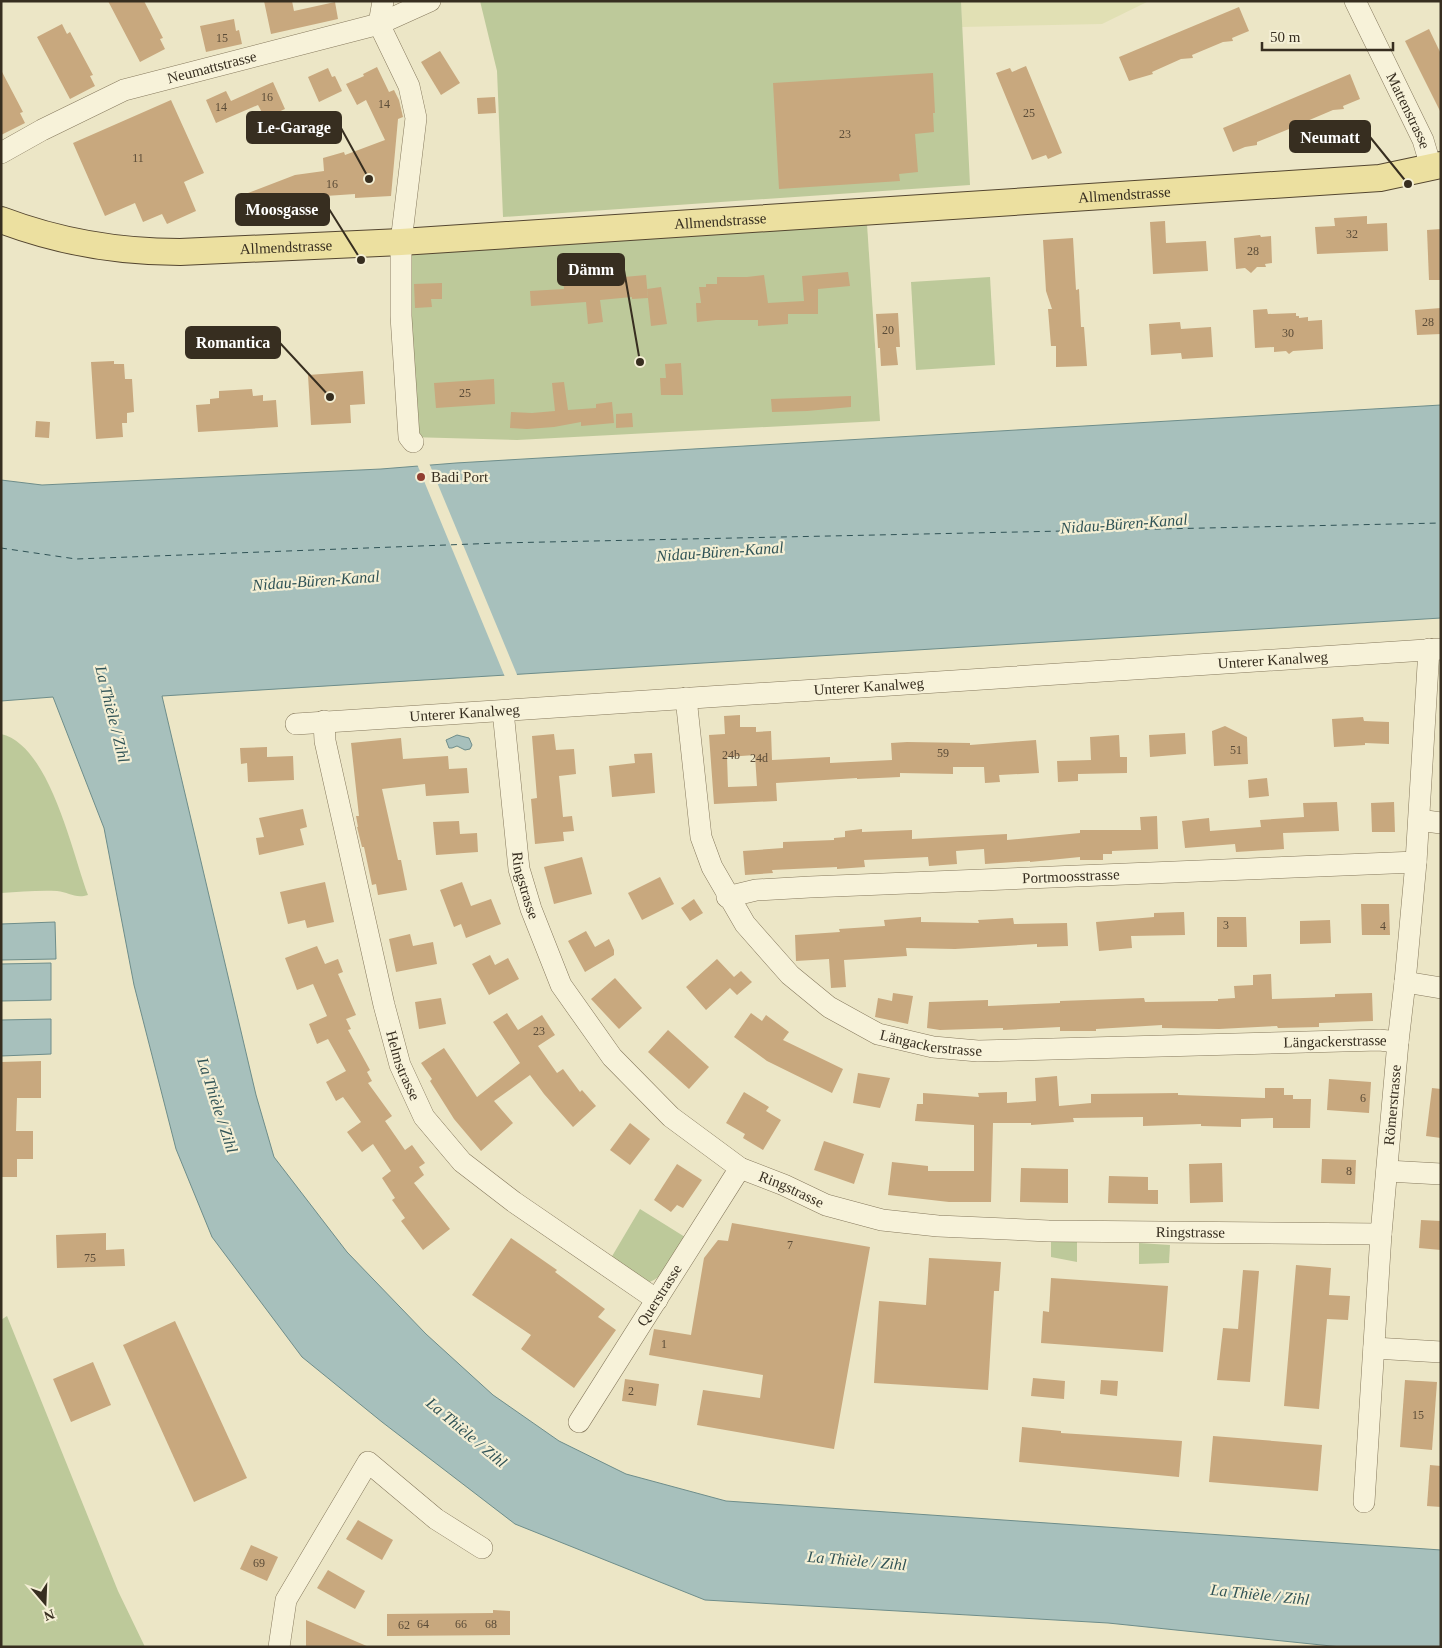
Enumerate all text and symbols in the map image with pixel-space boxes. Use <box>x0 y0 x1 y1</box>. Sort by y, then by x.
scale bar <box>1262 20 1393 52</box>
text: 50 m <box>1270 29 1301 45</box>
house number: 15 <box>216 31 228 45</box>
street label: Neumattstrasse <box>165 48 259 86</box>
street label: Mattenstrasse <box>1383 70 1433 151</box>
house number: 16 <box>261 90 273 104</box>
house number: 14 <box>378 97 390 111</box>
house number: 14 <box>215 100 227 114</box>
house number: 25 <box>1023 106 1035 120</box>
callout: Le-Garage <box>247 112 341 143</box>
text: Le-Garage <box>257 119 331 137</box>
callout: Neumatt <box>1290 121 1370 152</box>
house number: 23 <box>839 127 851 141</box>
text: Neumatt <box>1300 129 1360 146</box>
house number: 11 <box>132 151 144 165</box>
house number: 16 <box>326 177 338 191</box>
street label: Allmendstrasse <box>1078 184 1171 206</box>
callout: Moosgasse <box>236 194 329 225</box>
text: Moosgasse <box>246 201 318 219</box>
street label: Allmendstrasse <box>674 210 767 232</box>
house number: 32 <box>1346 227 1358 241</box>
street label: Allmendstrasse <box>239 237 333 257</box>
house number: 28 <box>1247 244 1259 258</box>
callout: Dämm <box>558 254 624 285</box>
text: Dämm <box>568 261 615 278</box>
house number: 28 <box>1422 315 1434 329</box>
house number: 20 <box>882 323 894 337</box>
house number: 30 <box>1282 326 1294 340</box>
callout: Romantica <box>186 327 280 358</box>
text: Romantica <box>196 334 270 351</box>
house number: 25 <box>459 386 471 400</box>
place label: Badi Port <box>431 469 489 485</box>
marker: Badi Port <box>415 471 427 483</box>
water label: Nidau-Büren-Kanal <box>1059 511 1189 536</box>
water label: Nidau-Büren-Kanal <box>655 539 785 564</box>
water label: Nidau-Büren-Kanal <box>251 568 381 593</box>
street label: Unterer Kanalweg <box>1217 648 1329 672</box>
water label: La Thièle / Zihl <box>92 663 133 765</box>
street label: Unterer Kanalweg <box>813 675 925 698</box>
street label: Unterer Kanalweg <box>409 701 521 725</box>
house number: 51 <box>1230 743 1242 757</box>
house number: 59 <box>937 746 949 760</box>
house number: 24b <box>722 748 740 762</box>
house number: 24d <box>750 751 768 765</box>
street label: Ringstrasse <box>509 851 542 922</box>
street label: Portmoosstrasse <box>1022 866 1120 886</box>
house number: 3 <box>1223 918 1229 932</box>
house number: 4 <box>1380 919 1386 933</box>
house number: 23 <box>533 1024 545 1038</box>
street label: Längackerstrasse <box>878 1027 983 1059</box>
street label: Helmstrasse <box>383 1029 423 1103</box>
street label: Längackerstrasse <box>1283 1032 1388 1051</box>
water label: La Thièle / Zihl <box>194 1054 241 1155</box>
street label: Römerstrasse <box>1381 1064 1404 1146</box>
house number: 6 <box>1360 1091 1366 1105</box>
house number: 8 <box>1346 1164 1352 1178</box>
street label: Ringstrasse <box>757 1168 827 1211</box>
street label: Ringstrasse <box>1156 1224 1225 1241</box>
house number: 7 <box>787 1238 793 1252</box>
house number: 75 <box>84 1251 96 1265</box>
street label: Querstrasse <box>634 1261 685 1329</box>
house number: 1 <box>661 1337 667 1351</box>
house number: 2 <box>628 1384 634 1398</box>
water label: La Thièle / Zihl <box>422 1393 511 1471</box>
house number: 15 <box>1412 1408 1424 1422</box>
water label: La Thièle / Zihl <box>806 1548 908 1573</box>
house number: 69 <box>253 1556 265 1570</box>
north arrow <box>20 1578 70 1628</box>
water label: La Thièle / Zihl <box>1209 1581 1311 1608</box>
text: N <box>42 1606 56 1624</box>
house number: 64 <box>417 1617 429 1631</box>
house number: 66 <box>455 1617 467 1631</box>
house number: 68 <box>485 1617 497 1631</box>
house number: 62 <box>398 1618 410 1632</box>

